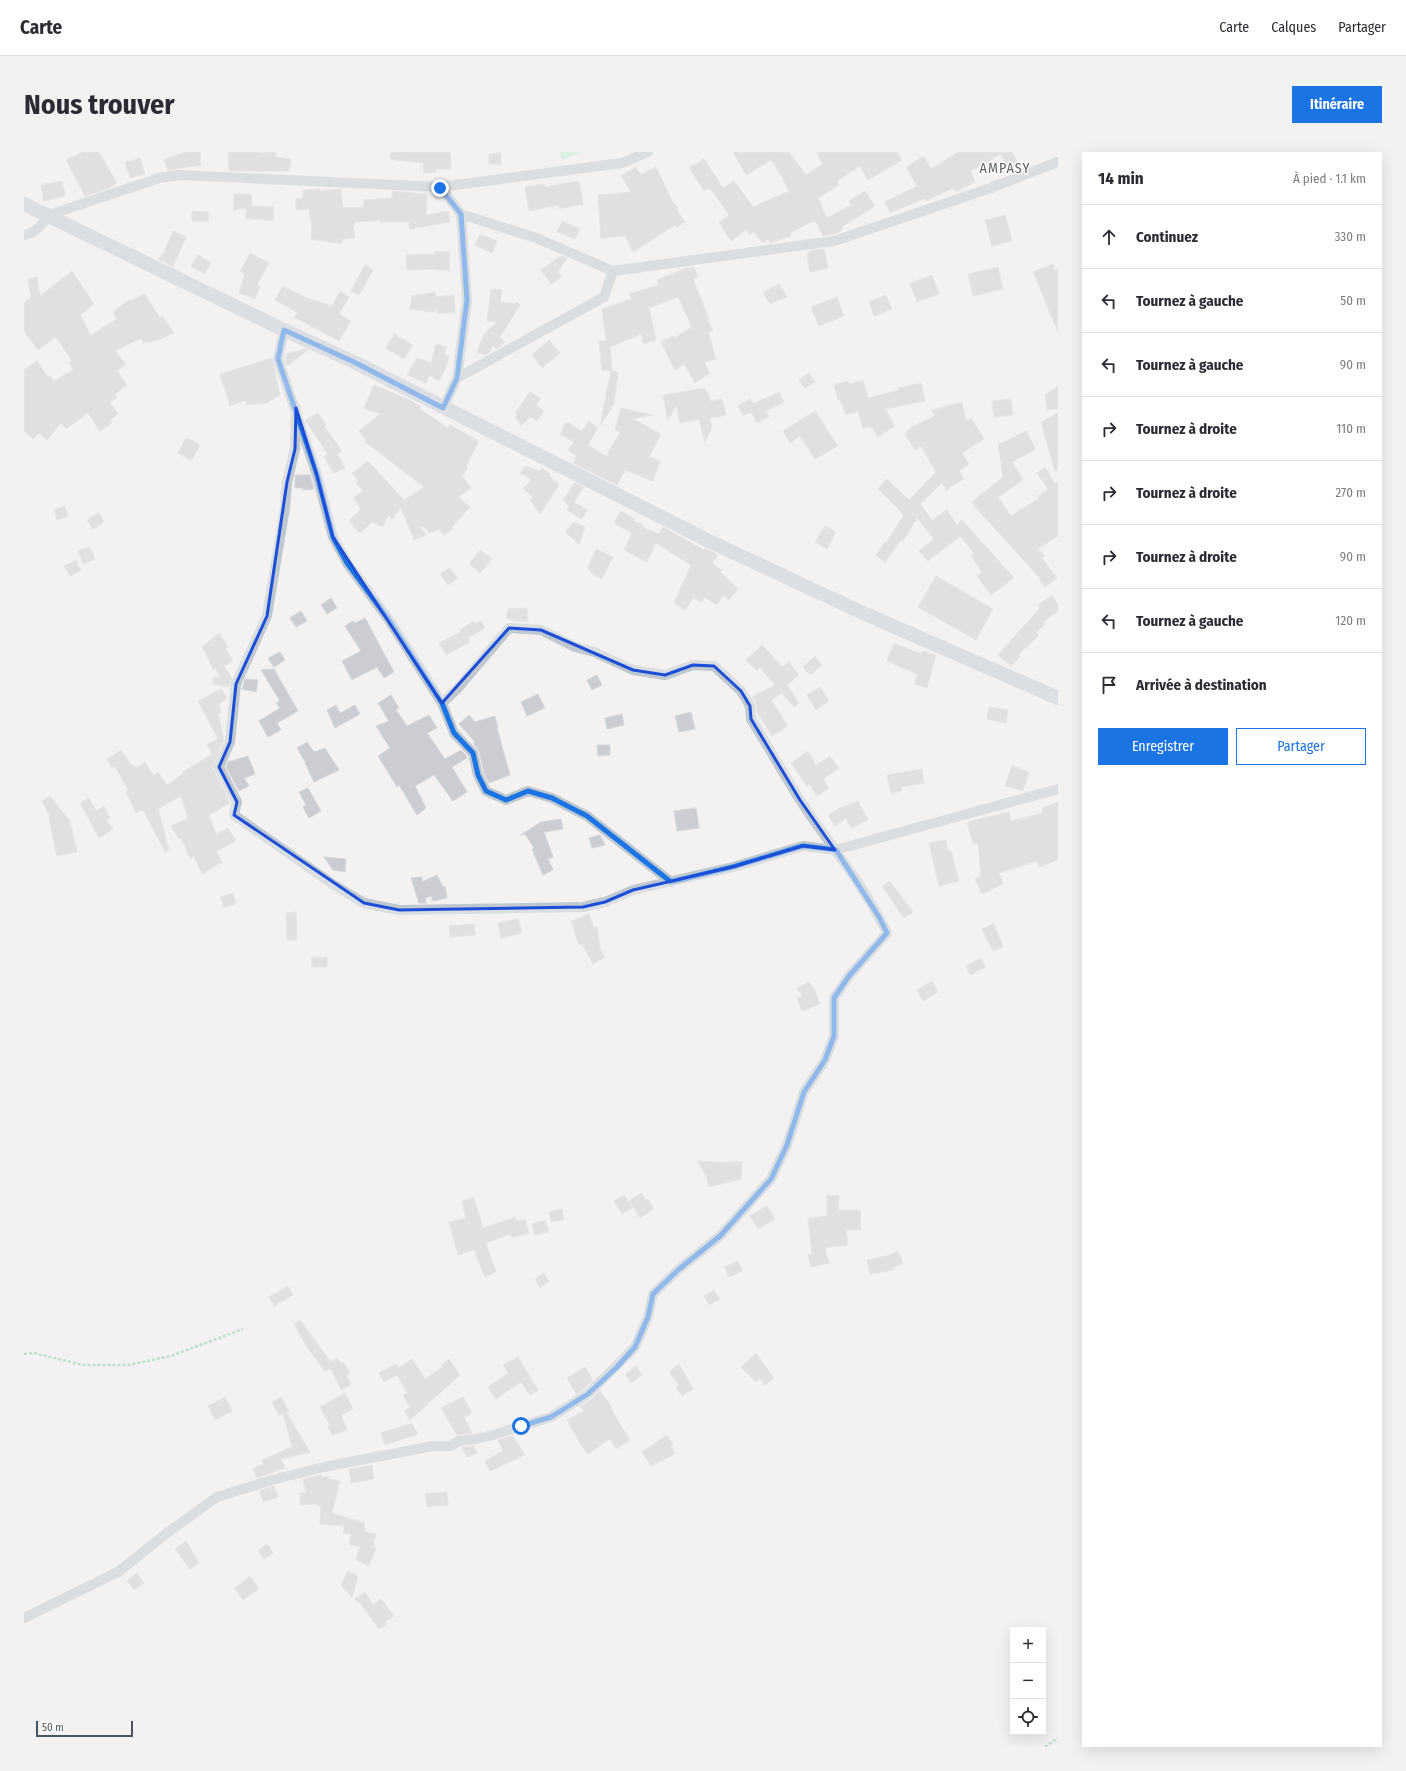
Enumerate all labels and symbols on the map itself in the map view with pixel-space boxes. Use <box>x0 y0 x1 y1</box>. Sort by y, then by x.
district label: AMPASY <box>980 160 1030 177</box>
route end <box>431 179 449 197</box>
route start <box>512 1417 530 1435</box>
scale bar <box>36 1719 133 1738</box>

